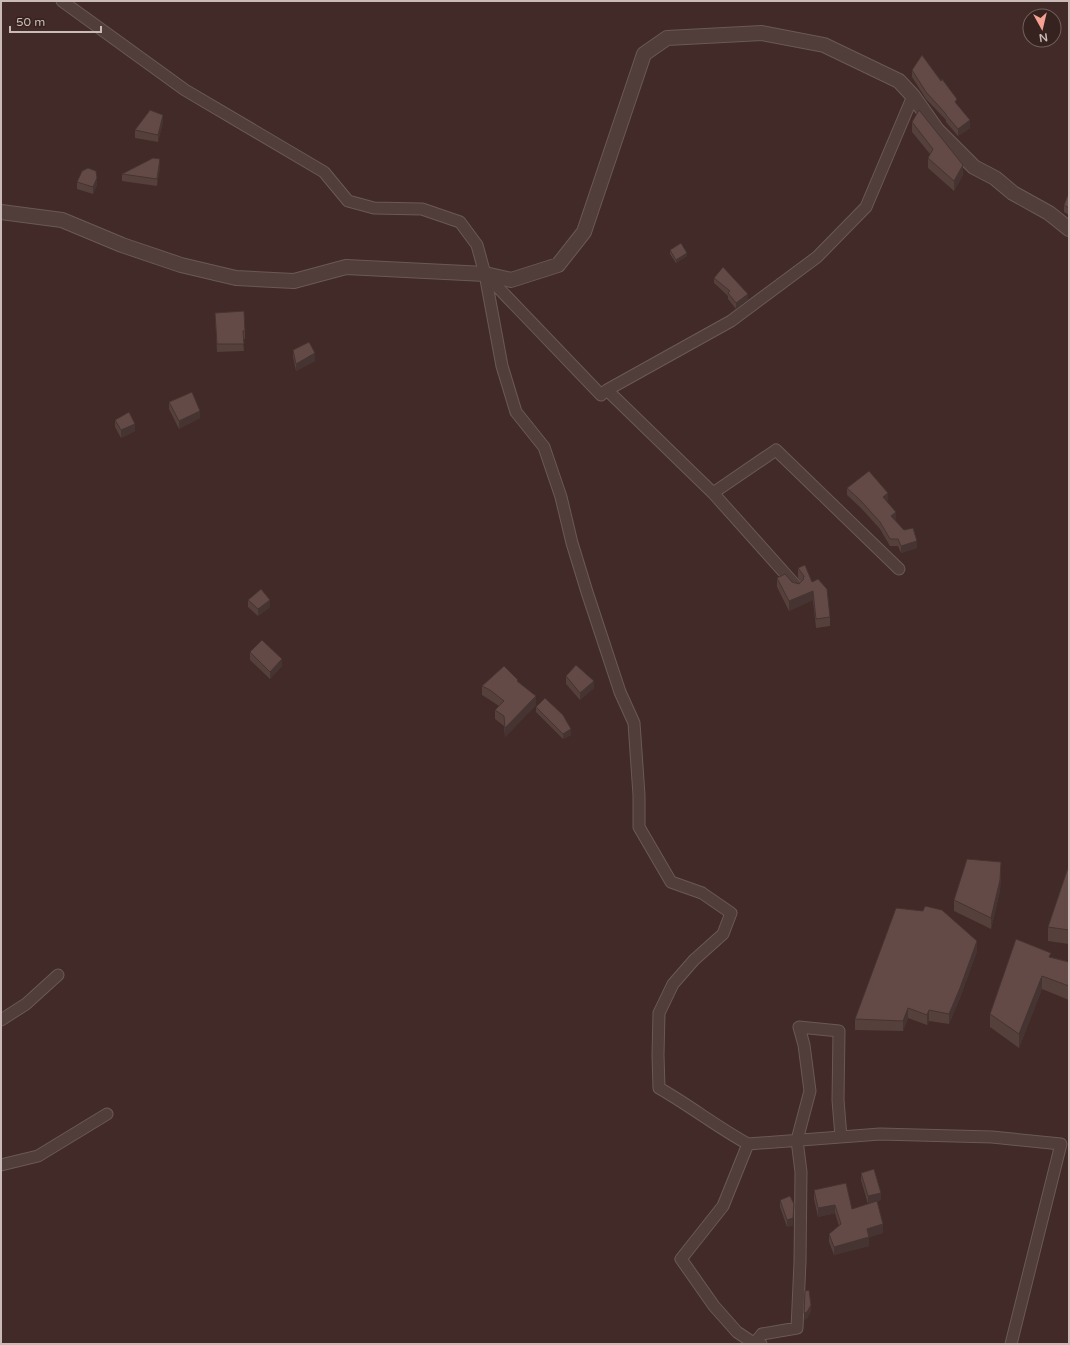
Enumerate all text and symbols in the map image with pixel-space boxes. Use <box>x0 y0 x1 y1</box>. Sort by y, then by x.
scale bar <box>10 8 101 34</box>
north arrow <box>1022 8 1062 48</box>
text: 50 m <box>16 15 45 29</box>
text: N <box>1038 30 1049 44</box>

